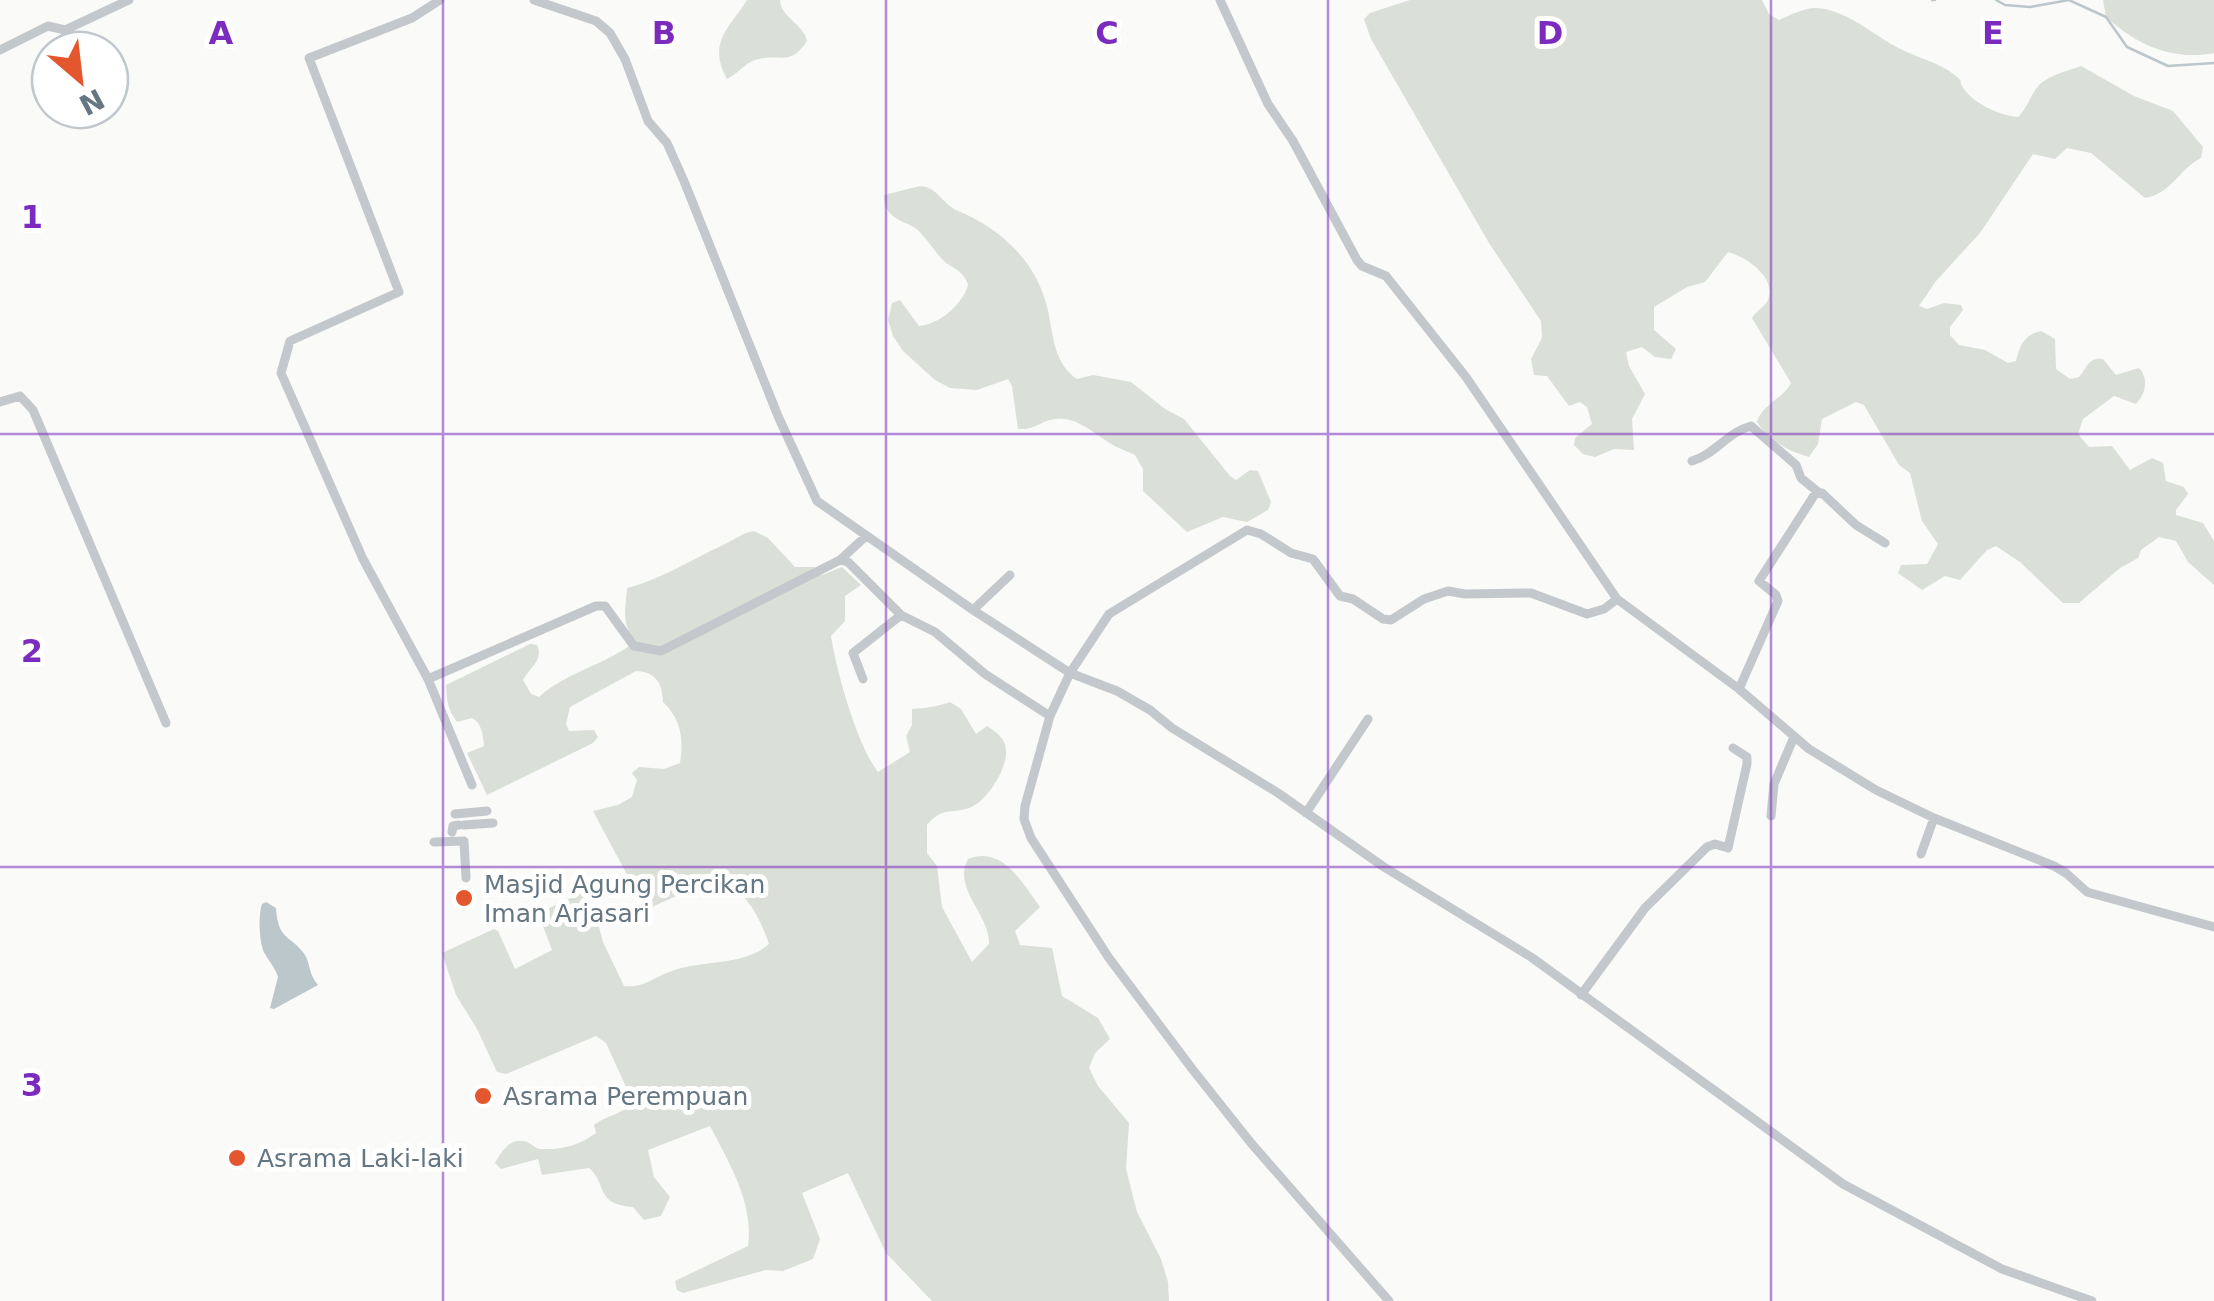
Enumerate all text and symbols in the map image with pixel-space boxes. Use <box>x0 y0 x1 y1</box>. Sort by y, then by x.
text: A <box>209 14 234 52</box>
text: B <box>652 14 676 52</box>
text: C <box>1095 14 1119 52</box>
text: D <box>1537 14 1563 52</box>
text: E <box>1982 14 2004 52</box>
north arrow <box>30 30 130 130</box>
text: N <box>73 82 110 122</box>
text: 1 <box>21 198 43 236</box>
text: 2 <box>21 632 43 670</box>
place label: Masjid Agung Percikan Iman Arjasari <box>484 870 765 928</box>
marker: Masjid Agung Percikan Iman Arjasari <box>453 887 475 909</box>
text: 3 <box>21 1066 43 1104</box>
place label: Asrama Perempuan <box>503 1082 748 1111</box>
marker: Asrama Perempuan <box>472 1085 494 1107</box>
place label: Asrama Laki-laki <box>257 1144 464 1173</box>
marker: Asrama Laki-laki <box>226 1147 248 1169</box>

